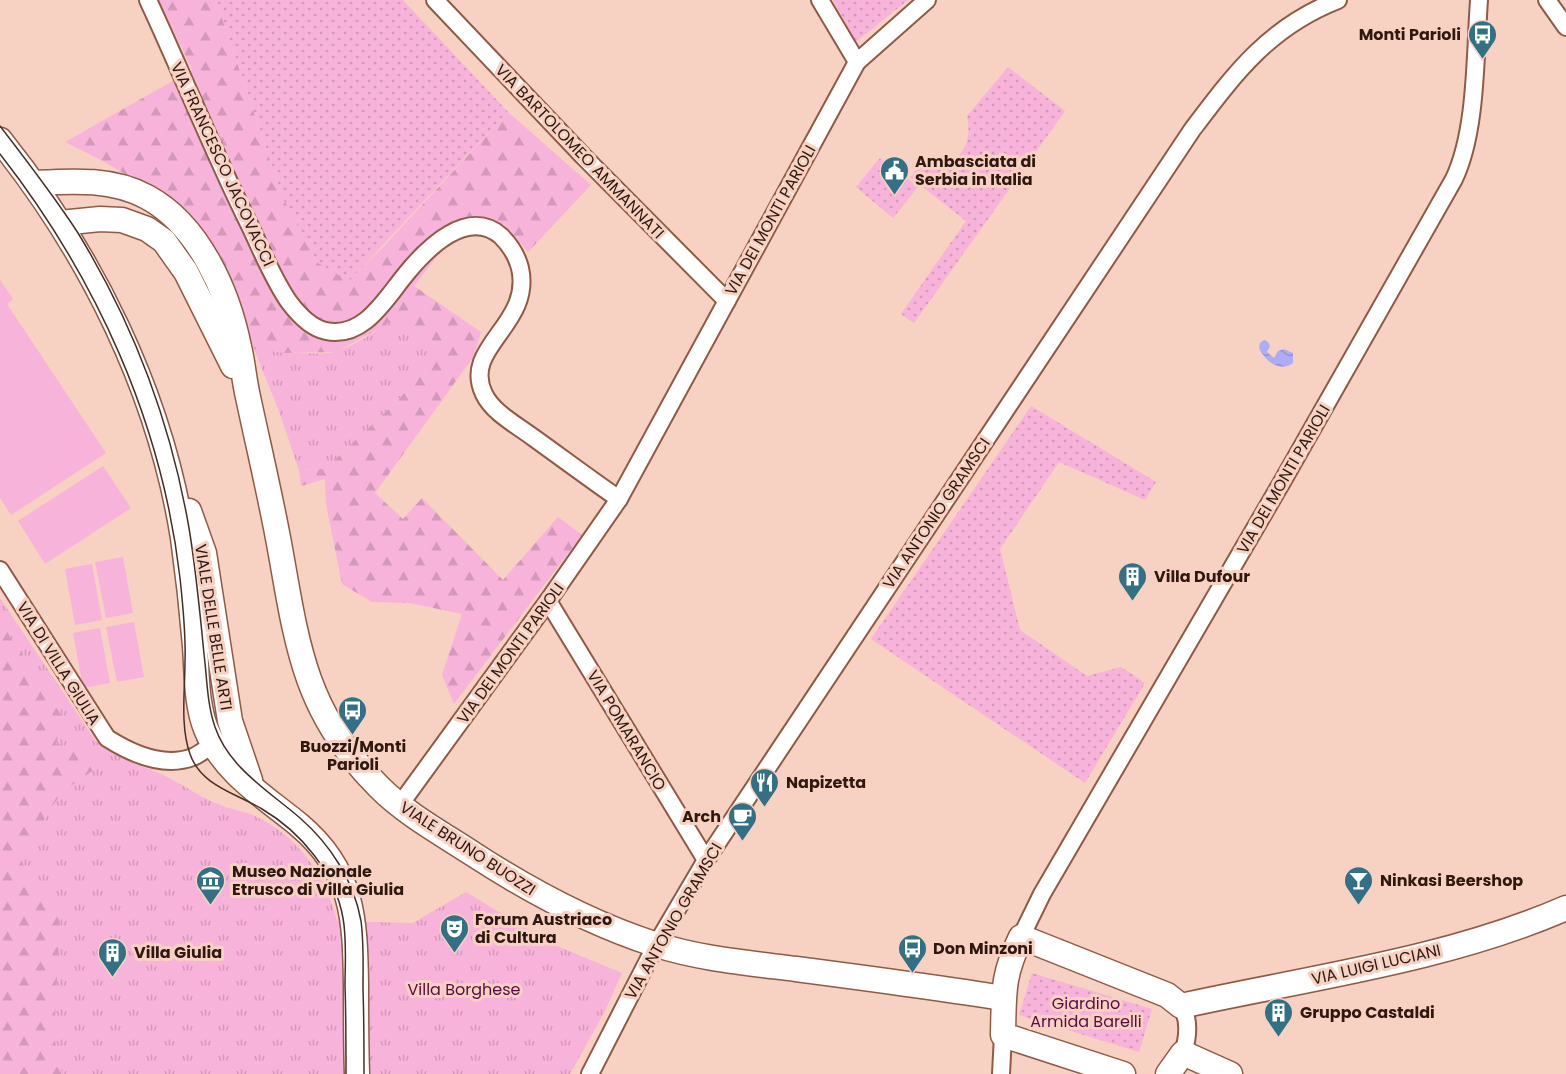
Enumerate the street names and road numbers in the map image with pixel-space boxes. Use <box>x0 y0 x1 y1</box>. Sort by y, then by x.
street label: VIA FRANCESCO JACOVACCI <box>165 58 280 270</box>
street label: VIA BARTOLOMEO AMMANNATI <box>490 59 669 244</box>
street label: VIA DEI MONTI PARIOLI <box>719 141 821 300</box>
street label: VIA DEI MONTI PARIOLI <box>1231 400 1336 558</box>
street label: VIA ANTONIO GRAMSCI <box>877 433 996 593</box>
street label: VIALE DELLE BELLE ARTI <box>189 542 238 712</box>
street label: VIA DEI MONTI PARIOLI <box>451 578 569 728</box>
street label: VIA DI VILLA GIULIA <box>11 597 106 730</box>
street label: VIA POMARANCIO <box>581 666 672 795</box>
street label: VIALE BRUNO BUOZZI <box>395 796 540 901</box>
street label: VIA ANTONIO GRAMSCI <box>619 839 728 1004</box>
street label: VIA LUIGI LUCIANI <box>1309 938 1443 991</box>

